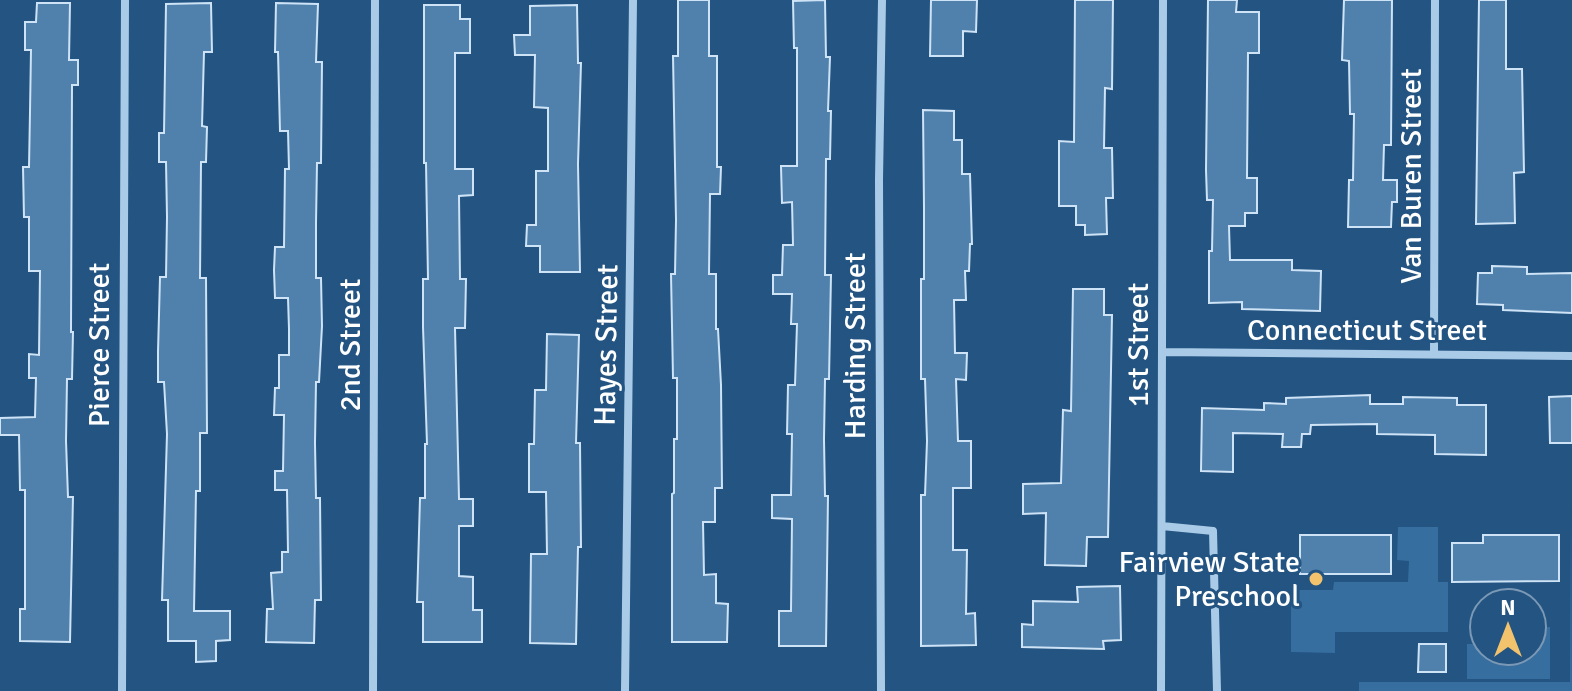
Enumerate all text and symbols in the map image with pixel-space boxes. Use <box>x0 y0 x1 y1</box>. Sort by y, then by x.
street label: Van Buren Street <box>1393 68 1430 284</box>
street label: Harding Street <box>837 252 874 440</box>
street label: Pierce Street <box>81 263 118 427</box>
street label: Hayes Street <box>587 264 626 426</box>
street label: 2nd Street <box>332 278 369 412</box>
street label: 1st Street <box>1120 283 1157 407</box>
street label: Connecticut Street <box>1247 312 1487 349</box>
place label: Fairview State Preschool <box>1118 544 1300 615</box>
marker: Fairview State Preschool <box>1307 570 1325 588</box>
north arrow <box>1468 587 1548 667</box>
text: N <box>1500 594 1516 621</box>

